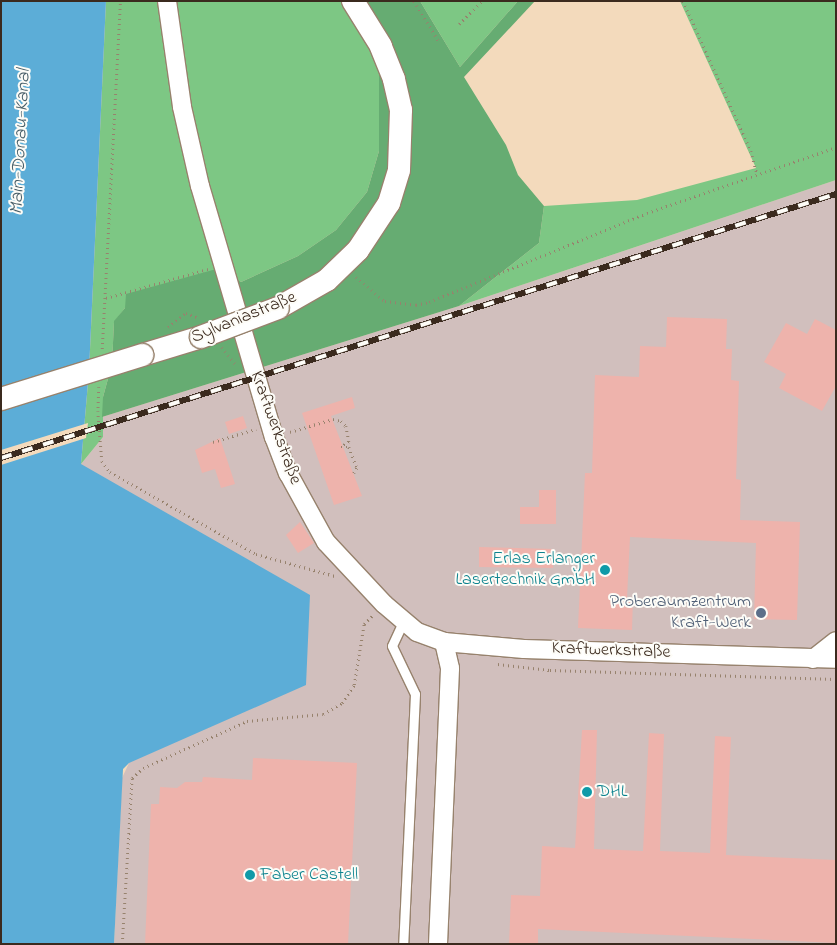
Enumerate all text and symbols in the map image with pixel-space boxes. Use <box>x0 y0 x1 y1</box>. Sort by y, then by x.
water label: Main-Donau-Kanal <box>6 69 36 215</box>
street label: Sylvaniastraße <box>188 287 300 349</box>
street label: Kraftwerkstraße <box>244 368 306 488</box>
place label: Erlas Erlanger Lasertechnik GmbH <box>455 549 595 592</box>
marker: Erlas Erlanger Lasertechnik GmbH <box>599 564 611 576</box>
place label: Proberaumzentrum Kraft-Werk <box>610 592 751 634</box>
marker: Proberaumzentrum Kraft-Werk <box>755 607 767 619</box>
street label: Kraftwerkstraße <box>551 638 671 664</box>
place label: DHL <box>597 781 627 803</box>
marker: DHL <box>581 786 593 798</box>
place label: Faber Castell <box>260 864 358 886</box>
marker: Faber Castell <box>244 869 256 881</box>

